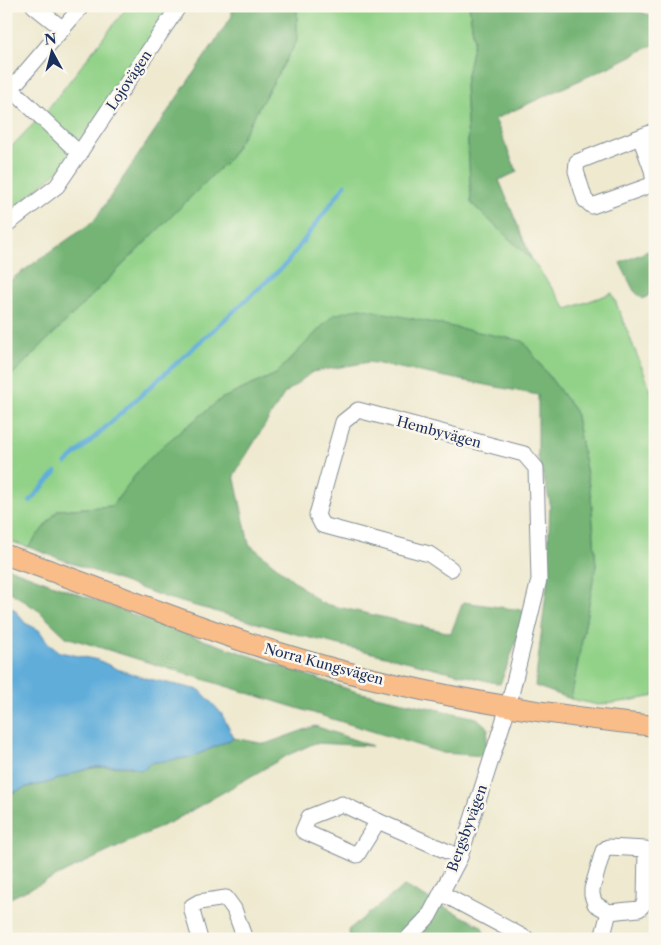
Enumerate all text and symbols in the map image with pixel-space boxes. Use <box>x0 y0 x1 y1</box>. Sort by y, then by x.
north arrow <box>28 28 78 78</box>
text: N <box>43 29 58 49</box>
street label: Lojovägen <box>102 46 156 113</box>
street label: Hembyvägen <box>395 412 484 452</box>
street label: Norra Kungsvägen <box>262 639 386 689</box>
street label: Bergsbyvägen <box>443 782 491 874</box>

